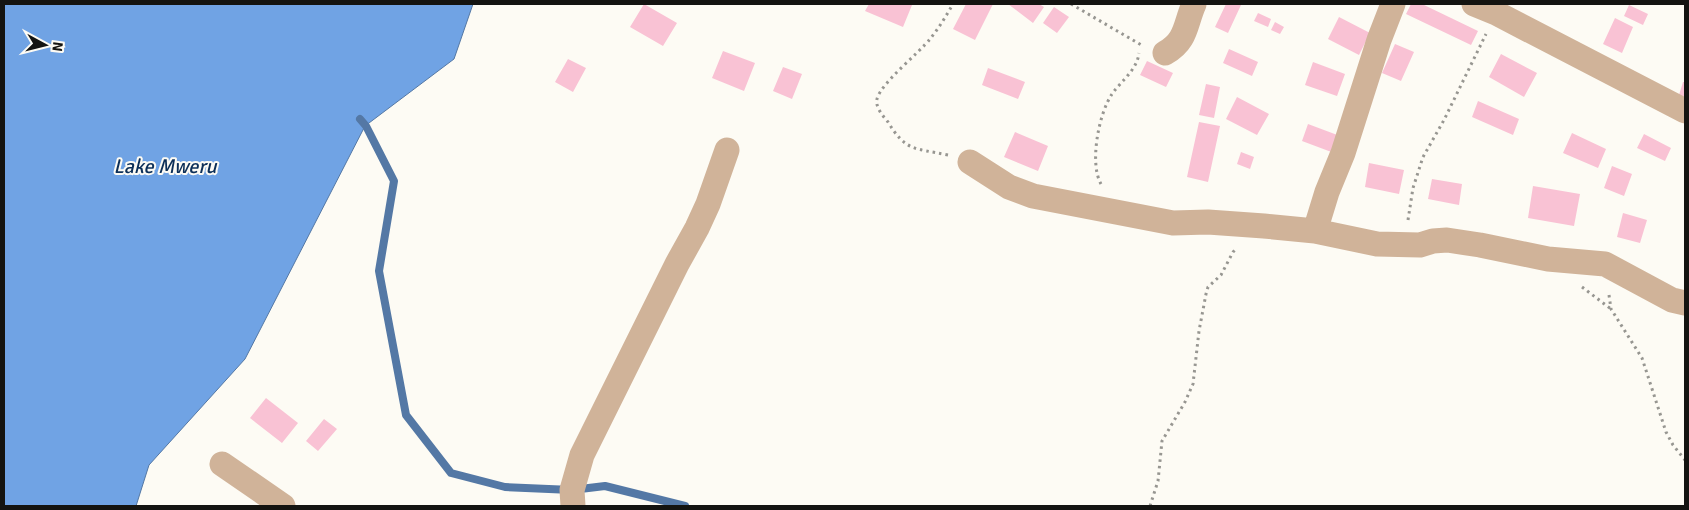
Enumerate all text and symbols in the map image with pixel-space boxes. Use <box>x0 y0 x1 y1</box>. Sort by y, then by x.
north arrow <box>20 20 70 70</box>
text: N <box>48 41 66 52</box>
water label: Lake Mweru <box>113 154 218 179</box>

